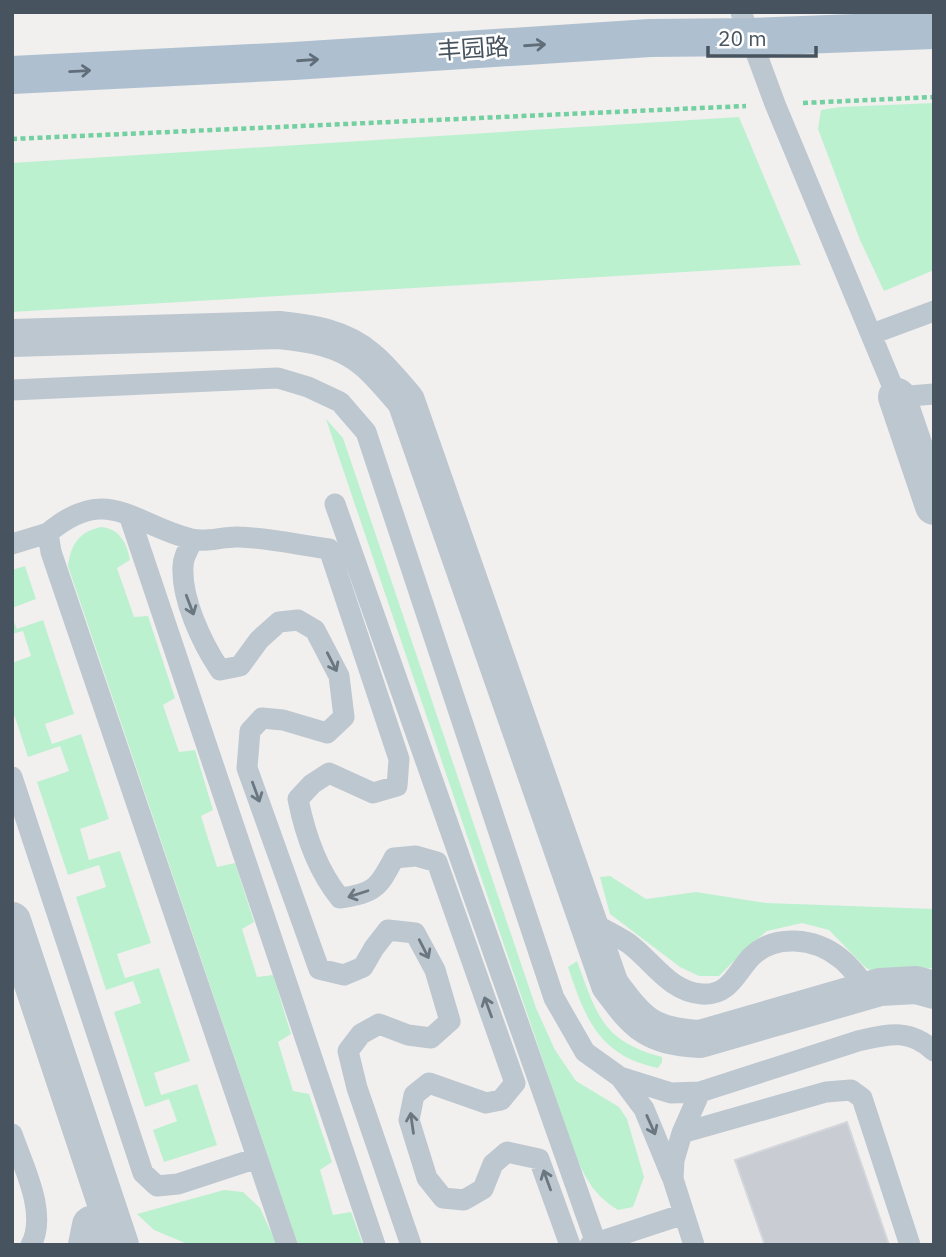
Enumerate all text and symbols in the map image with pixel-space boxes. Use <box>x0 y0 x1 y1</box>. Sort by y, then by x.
scale bar <box>708 14 816 58</box>
text: 20 m <box>718 24 767 52</box>
street label: 丰园路 <box>436 30 510 66</box>
one-way arrow <box>523 38 545 51</box>
one-way arrow <box>296 53 318 66</box>
one-way arrow <box>69 65 92 78</box>
one-way arrow <box>184 594 197 616</box>
one-way arrow <box>325 652 339 672</box>
one-way arrow <box>250 781 263 803</box>
one-way arrow <box>348 888 370 901</box>
one-way arrow <box>417 938 431 959</box>
one-way arrow <box>481 996 494 1018</box>
one-way arrow <box>405 1113 418 1135</box>
one-way arrow <box>645 1114 658 1136</box>
one-way arrow <box>540 1170 552 1192</box>

